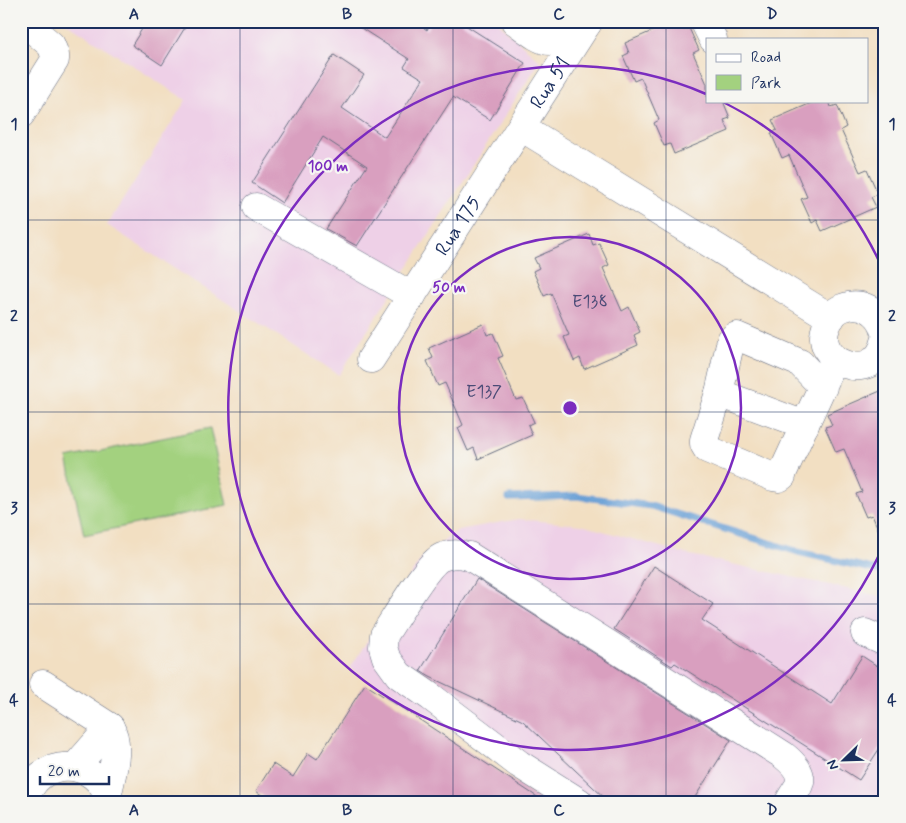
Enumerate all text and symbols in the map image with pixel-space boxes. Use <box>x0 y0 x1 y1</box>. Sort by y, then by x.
text: A <box>129 4 139 25</box>
text: B <box>342 4 352 25</box>
text: C <box>553 4 565 25</box>
text: D <box>766 4 778 25</box>
legend <box>706 38 868 102</box>
text: Road <box>751 48 781 68</box>
street label: Rua 51 <box>524 52 577 114</box>
text: Park <box>751 74 781 94</box>
text: 1 <box>10 114 18 135</box>
text: 1 <box>888 114 896 135</box>
text: 100 m <box>308 157 348 177</box>
street label: Rua 175 <box>429 191 488 261</box>
text: 50 m <box>432 278 466 298</box>
house number: E138 <box>572 290 608 314</box>
text: 2 <box>10 306 18 327</box>
text: 2 <box>888 306 896 327</box>
house number: E137 <box>466 380 502 404</box>
centre of rings <box>561 399 579 417</box>
text: 3 <box>10 498 18 519</box>
text: 3 <box>888 498 896 519</box>
text: 4 <box>9 690 19 711</box>
text: 4 <box>887 690 897 711</box>
north arrow <box>818 736 868 786</box>
scale bar <box>40 753 109 785</box>
text: N <box>823 757 843 772</box>
text: 20 m <box>48 762 80 782</box>
text: A <box>129 800 139 821</box>
text: B <box>342 800 352 821</box>
text: C <box>553 800 565 821</box>
text: D <box>766 800 778 821</box>

